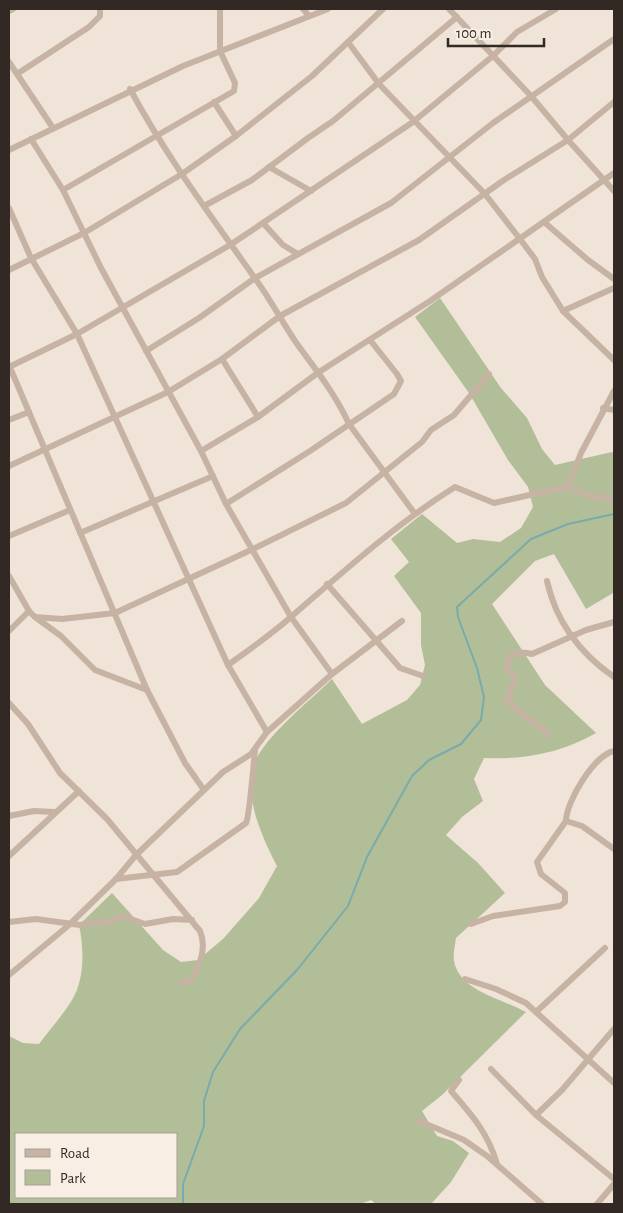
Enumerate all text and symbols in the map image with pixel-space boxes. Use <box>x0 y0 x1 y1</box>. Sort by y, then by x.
scale bar <box>448 15 544 47</box>
text: 100 m <box>456 26 491 41</box>
legend <box>15 1133 178 1198</box>
text: Road <box>60 1146 90 1161</box>
text: Park <box>60 1171 86 1186</box>

